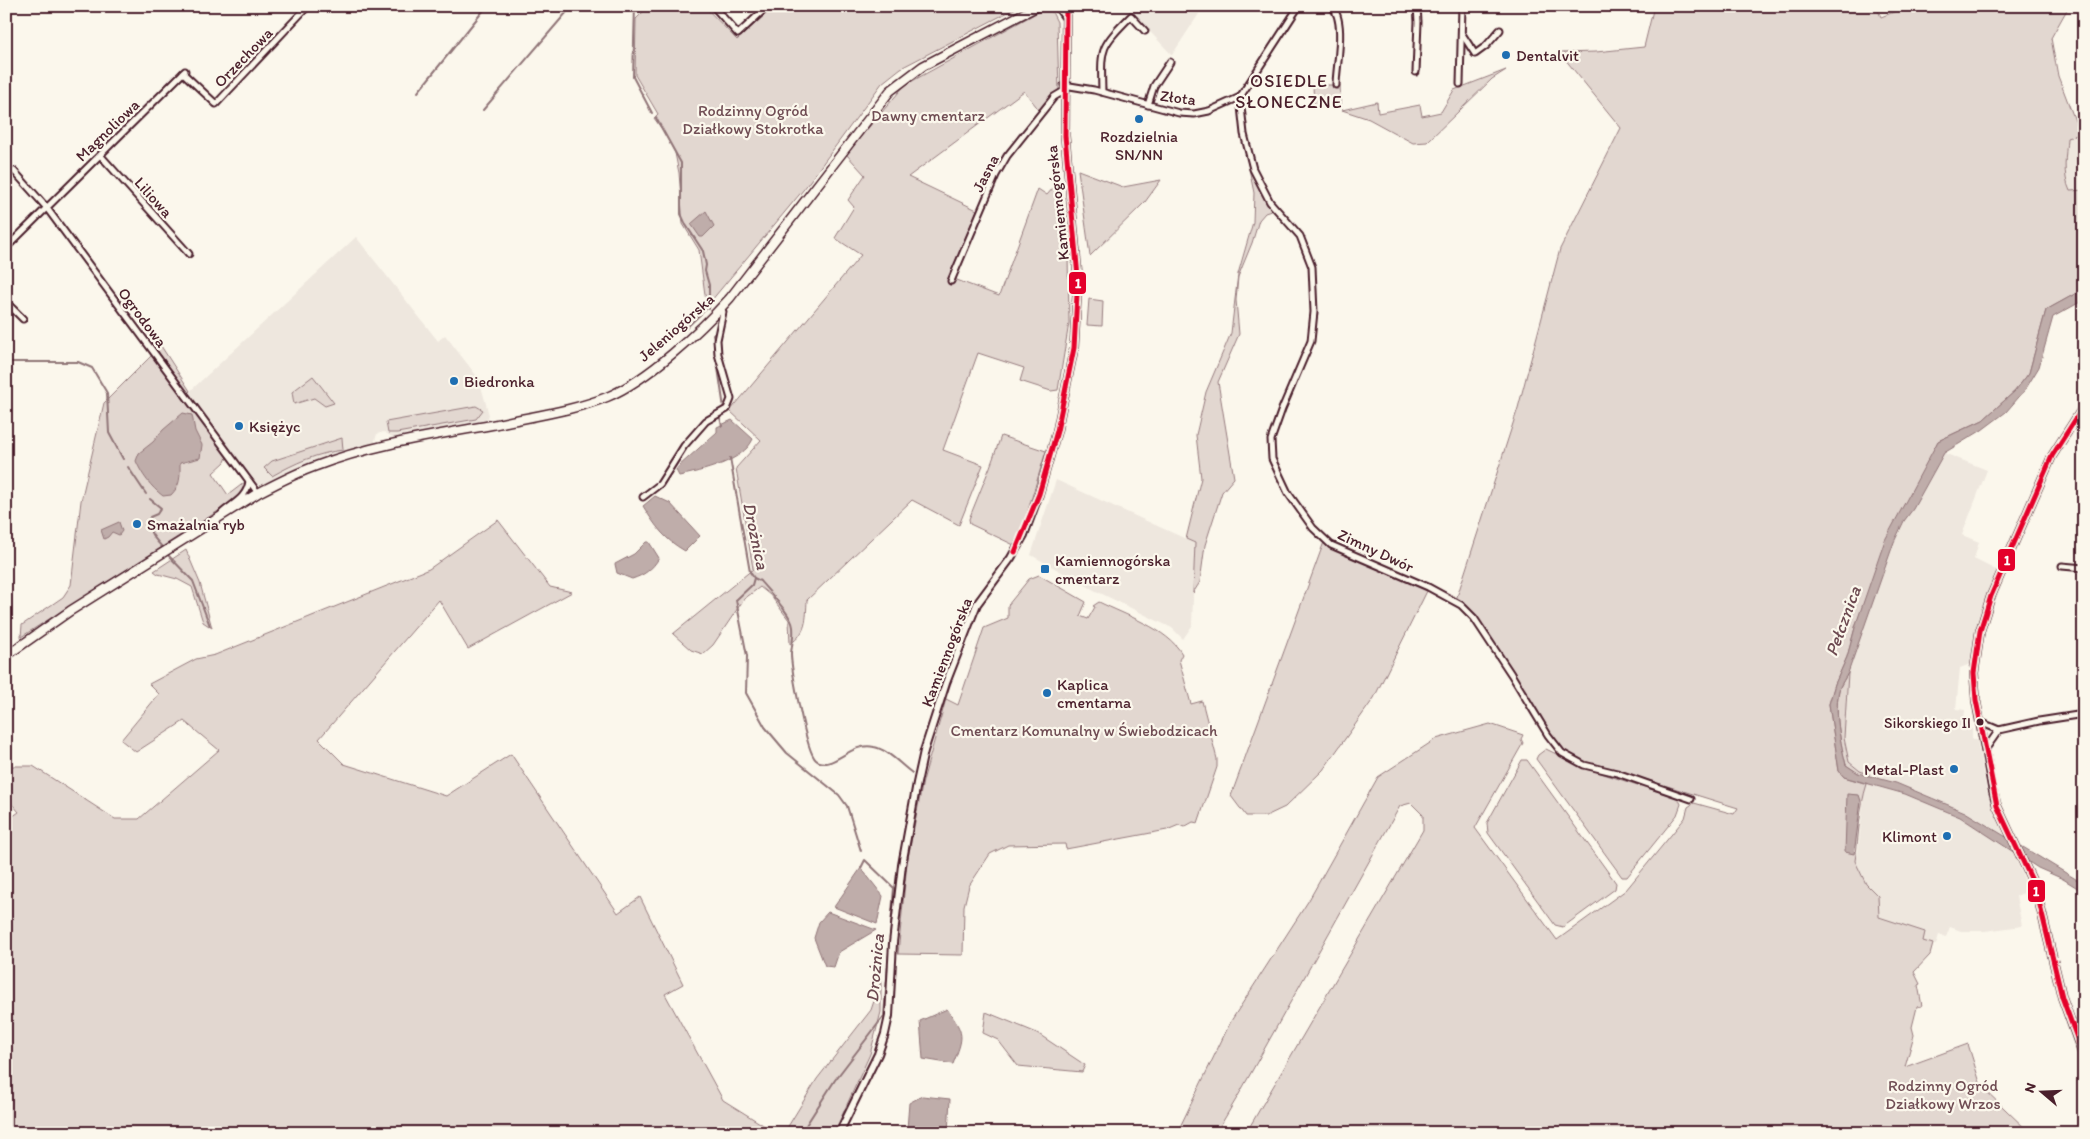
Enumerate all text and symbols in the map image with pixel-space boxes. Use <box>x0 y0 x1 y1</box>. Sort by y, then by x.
street label: Orzechowa <box>210 23 277 91</box>
place label: Dentalvit <box>1516 46 1579 65</box>
marker: Dentalvit <box>1500 49 1512 61</box>
district label: OSIEDLE SŁONECZNE <box>1235 70 1343 113</box>
street label: Złota <box>1159 86 1197 109</box>
street label: Magnoliowa <box>71 95 143 165</box>
park label: Rodzinny Ogród Działkowy Stokrotka <box>682 101 824 138</box>
park label: Dawny cmentarz <box>871 106 986 125</box>
marker: Rozdzielnia SN/NN <box>1133 113 1145 125</box>
place label: Rozdzielnia SN/NN <box>1100 127 1178 164</box>
street label: Kamiennogórska <box>1042 144 1073 261</box>
street label: Jasna <box>968 151 1003 195</box>
street label: Liliowa <box>130 173 177 222</box>
line badge: 1 <box>1068 271 1087 295</box>
text: 1 <box>1075 275 1082 292</box>
street label: Ogrodowa <box>114 284 172 352</box>
street label: Jeleniogórska <box>634 289 718 366</box>
place label: Biedronka <box>464 372 535 391</box>
marker: Biedronka <box>448 375 460 387</box>
place label: Księżyc <box>249 417 300 436</box>
marker: Księżyc <box>233 420 245 432</box>
water label: Drożnica <box>738 500 774 572</box>
place label: Smażalnia ryb <box>147 515 245 534</box>
marker: Smażalnia ryb <box>131 518 143 530</box>
street label: Zimny Dwór <box>1335 525 1417 576</box>
line badge: 1 <box>1997 548 2016 572</box>
place label: Kamiennogórska cmentarz <box>1055 551 1171 588</box>
text: 1 <box>2004 552 2011 569</box>
marker: Kamiennogórska cmentarz <box>1039 563 1051 575</box>
water label: Pełcznica <box>1820 582 1866 659</box>
street label: Kamiennogórska <box>917 595 976 709</box>
place label: Kaplica cmentarna <box>1057 675 1132 712</box>
marker: Kaplica cmentarna <box>1041 687 1053 699</box>
place label: Sikorskiego II <box>1884 714 1971 732</box>
marker: Sikorskiego II <box>1975 717 1985 727</box>
park label: Cmentarz Komunalny w Świebodzicach <box>951 721 1218 740</box>
place label: Metal-Plast <box>1864 760 1944 779</box>
marker: Metal-Plast <box>1948 763 1960 775</box>
place label: Klimont <box>1882 827 1937 846</box>
marker: Klimont <box>1941 830 1953 842</box>
line badge: 1 <box>2027 879 2046 903</box>
text: 1 <box>2033 883 2040 900</box>
water label: Drożnica <box>861 932 889 1003</box>
north arrow <box>2018 1066 2068 1116</box>
park label: Rodzinny Ogród Działkowy Wrzos <box>1885 1076 2001 1113</box>
text: N <box>2021 1081 2040 1095</box>

